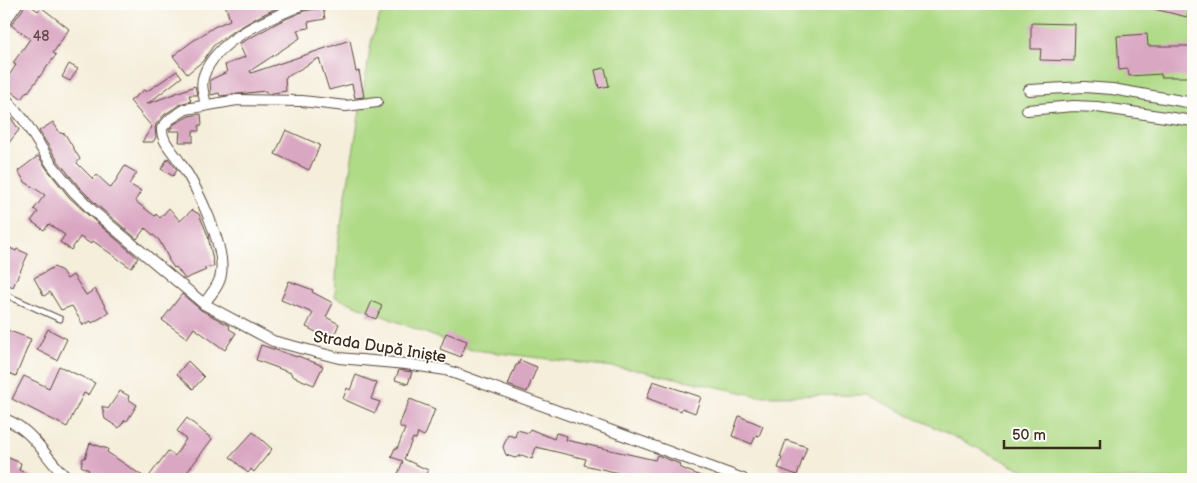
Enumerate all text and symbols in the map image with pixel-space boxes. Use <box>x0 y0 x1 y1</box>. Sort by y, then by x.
house number: 48 <box>33 28 49 45</box>
street label: Strada După Iniște <box>312 328 448 367</box>
scale bar <box>1004 418 1101 450</box>
text: 50 m <box>1012 426 1046 445</box>

